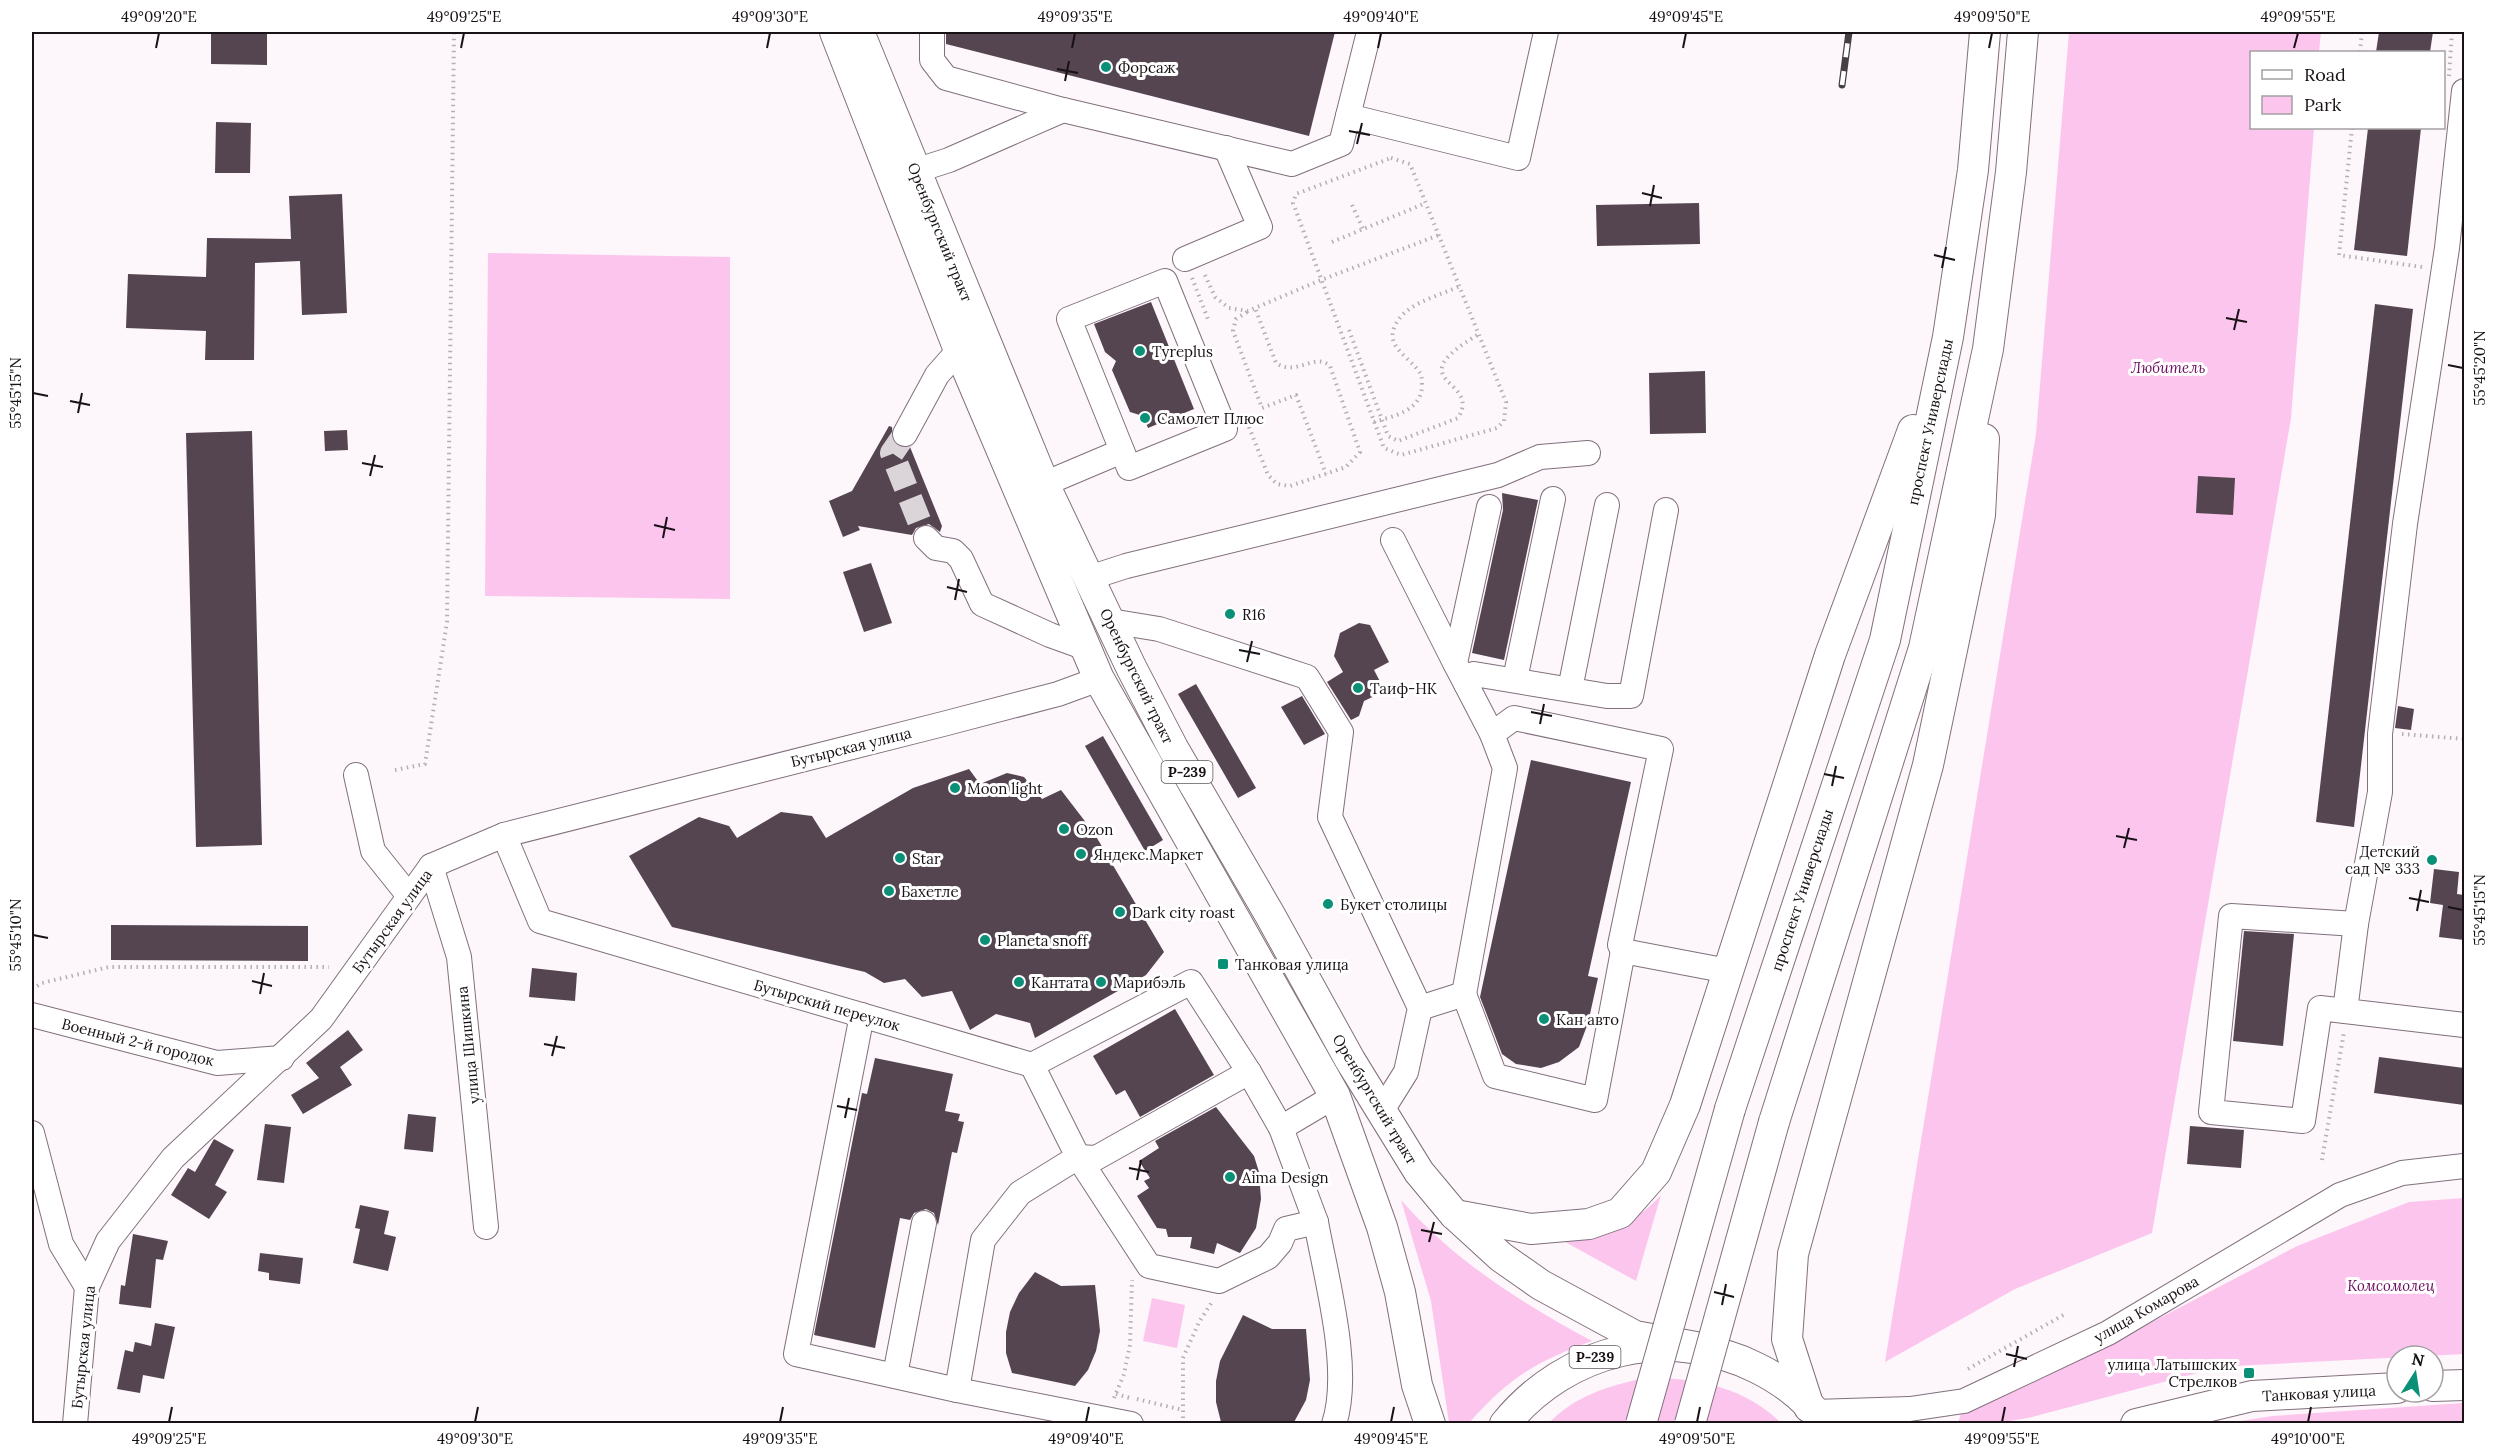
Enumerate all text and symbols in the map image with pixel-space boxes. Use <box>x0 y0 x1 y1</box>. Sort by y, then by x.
text: 49°09'20"E <box>121 7 197 26</box>
text: 49°09'25"E <box>427 7 501 26</box>
text: 49°09'30"E <box>732 7 808 26</box>
text: 49°09'35"E <box>1037 7 1113 26</box>
text: 49°09'40"E <box>1343 7 1419 26</box>
text: 49°09'45"E <box>1649 7 1723 26</box>
text: 49°09'50"E <box>1954 7 2030 26</box>
text: 49°09'55"E <box>2261 7 2335 26</box>
legend <box>2250 51 2445 129</box>
place label: Форсаж <box>1118 58 1176 77</box>
marker: Форсаж <box>1099 60 1113 74</box>
text: Road <box>2304 63 2346 86</box>
text: Park <box>2304 93 2342 116</box>
street label: Оренбургский тракт <box>903 160 977 305</box>
text: 55°45'20"N <box>2470 330 2489 406</box>
street label: проспект Универсиады <box>1903 337 1957 507</box>
place label: Tyreplus <box>1152 342 1213 361</box>
marker: Tyreplus <box>1133 344 1147 358</box>
text: 55°45'15"N <box>6 357 25 429</box>
park label: Любитель <box>2131 358 2205 377</box>
place label: Самолет Плюс <box>1157 409 1264 428</box>
marker: Самолет Плюс <box>1138 411 1152 425</box>
street label: Оренбургский тракт <box>1096 605 1178 747</box>
place label: R16 <box>1242 605 1266 624</box>
marker: R16 <box>1223 607 1237 621</box>
place label: Таиф-НК <box>1370 679 1438 698</box>
marker: Таиф-НК <box>1351 681 1365 695</box>
street label: Бутырская улица <box>789 723 914 771</box>
road number: Р-239 <box>1162 761 1212 783</box>
place label: Moon light <box>967 779 1043 798</box>
marker: Moon light <box>948 781 962 795</box>
street label: проспект Универсиады <box>1767 806 1837 974</box>
place label: Ozon <box>1076 820 1113 839</box>
marker: Ozon <box>1057 822 1071 836</box>
place label: Детский сад № 333 <box>2345 842 2420 878</box>
place label: Яндекс.Маркет <box>1093 845 1203 864</box>
marker: Яндекс.Маркет <box>1074 847 1088 861</box>
place label: Star <box>912 849 941 868</box>
marker: Star <box>893 851 907 865</box>
marker: Детский сад № 333 <box>2425 853 2439 867</box>
street label: Бутырская улица <box>348 865 436 977</box>
text: 55°45'15"N <box>2470 874 2489 946</box>
place label: Бахетле <box>901 882 959 901</box>
marker: Бахетле <box>882 884 896 898</box>
place label: Букет столицы <box>1340 895 1448 914</box>
marker: Букет столицы <box>1321 897 1335 911</box>
text: 55°45'10"N <box>6 899 25 971</box>
place label: Dark city roast <box>1132 903 1235 922</box>
marker: Dark city roast <box>1113 905 1127 919</box>
place label: Planeta snoff <box>997 931 1088 950</box>
marker: Planeta snoff <box>978 933 992 947</box>
place label: Танковая улица <box>1235 955 1349 974</box>
marker: Танковая улица <box>1216 957 1230 971</box>
place label: Кантата <box>1031 973 1089 992</box>
place label: Марибэль <box>1113 973 1186 992</box>
street label: Бутырский переулок <box>752 975 902 1035</box>
marker: Кантата <box>1012 975 1026 989</box>
marker: Марибэль <box>1094 975 1108 989</box>
street label: улица Шишкина <box>452 985 484 1105</box>
place label: Кан авто <box>1556 1010 1619 1029</box>
marker: Кан авто <box>1537 1012 1551 1026</box>
street label: Военный 2-й городок <box>60 1014 216 1070</box>
street label: Оренбургский тракт <box>1329 1031 1422 1168</box>
place label: Aima Design <box>1241 1168 1329 1187</box>
marker: Aima Design <box>1223 1170 1237 1184</box>
street label: улица Комарова <box>2090 1271 2202 1347</box>
park label: Комсомолец <box>2347 1276 2435 1295</box>
street label: Бутырская улица <box>67 1284 99 1410</box>
north arrow <box>2385 1344 2445 1404</box>
road number: Р-239 <box>1570 1346 1620 1368</box>
text: N <box>2410 1348 2426 1370</box>
place label: улица Латышских Стрелков <box>2107 1355 2237 1391</box>
marker: улица Латышских Стрелков <box>2242 1366 2256 1380</box>
street label: Танковая улица <box>2262 1381 2377 1405</box>
text: 49°09'25"E <box>132 1429 206 1448</box>
text: 49°09'30"E <box>437 1429 513 1448</box>
text: 49°09'35"E <box>742 1429 818 1448</box>
text: 49°09'40"E <box>1048 1429 1124 1448</box>
text: 49°09'45"E <box>1354 1429 1428 1448</box>
text: 49°09'50"E <box>1659 1429 1735 1448</box>
text: 49°09'55"E <box>1965 1429 2039 1448</box>
text: 49°10'00"E <box>2271 1429 2345 1448</box>

